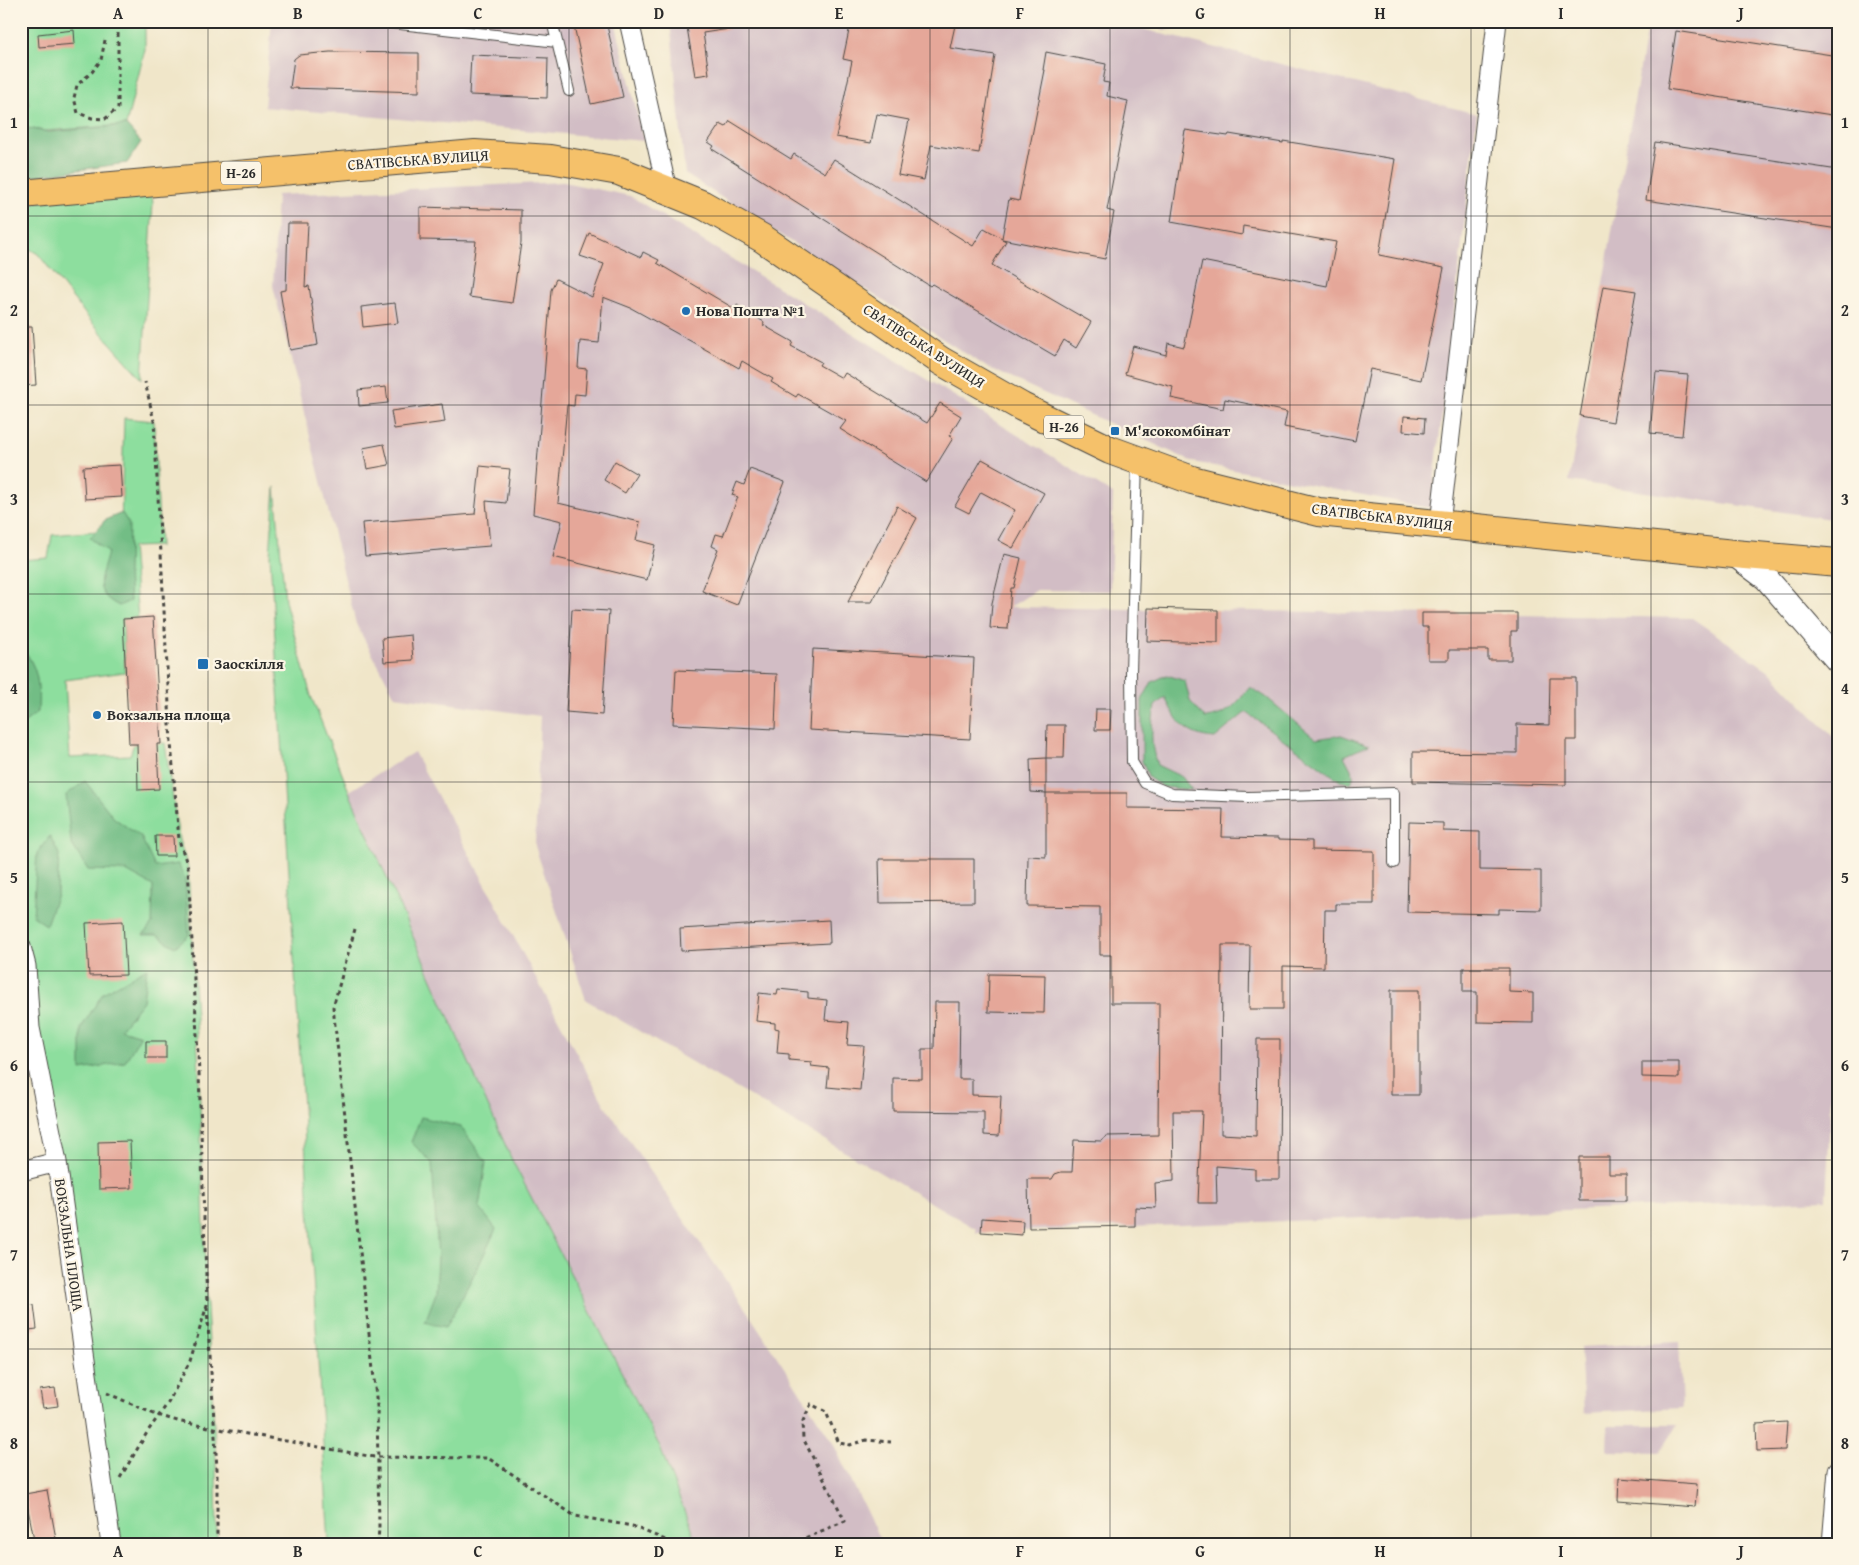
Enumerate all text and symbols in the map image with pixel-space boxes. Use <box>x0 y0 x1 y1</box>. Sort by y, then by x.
text: A <box>113 1 124 25</box>
text: B <box>293 1 303 25</box>
text: C <box>473 1 483 25</box>
text: D <box>654 1 664 25</box>
text: E <box>835 1 844 25</box>
text: F <box>1016 1 1024 25</box>
text: G <box>1195 1 1205 25</box>
text: H <box>1374 1 1386 25</box>
text: I <box>1558 1 1564 25</box>
text: J <box>1735 1 1744 25</box>
text: 1 <box>10 110 18 134</box>
text: 1 <box>1841 110 1849 134</box>
street label: СВАТІВСЬКА ВУЛИЦЯ <box>347 144 489 175</box>
road number: Н-26 <box>221 162 261 184</box>
text: 2 <box>10 298 18 322</box>
street label: СВАТІВСЬКА ВУЛИЦЯ <box>859 298 989 393</box>
text: 2 <box>1841 298 1849 322</box>
place label: Нова Пошта №1 <box>696 300 805 321</box>
marker: Нова Пошта №1 <box>680 305 692 317</box>
road number: Н-26 <box>1044 416 1084 438</box>
place label: М'ясокомбінат <box>1125 420 1231 441</box>
marker: М'ясокомбінат <box>1109 425 1121 437</box>
text: 3 <box>10 487 18 511</box>
text: 3 <box>1841 487 1849 511</box>
street label: СВАТІВСЬКА ВУЛИЦЯ <box>1311 497 1454 536</box>
place label: Заоскiлля <box>214 653 284 674</box>
marker: Заоскiлля <box>196 657 210 671</box>
text: 4 <box>10 676 18 700</box>
text: 4 <box>1841 676 1849 700</box>
place label: Вокзальна площа <box>107 704 231 725</box>
marker: Вокзальна площа <box>91 709 103 721</box>
text: 5 <box>10 865 18 889</box>
text: 5 <box>1841 865 1849 889</box>
text: 6 <box>10 1053 18 1077</box>
text: 6 <box>1841 1053 1849 1077</box>
street label: ВОКЗАЛЬНА ПЛОЩА <box>50 1177 89 1313</box>
text: 7 <box>10 1242 18 1266</box>
text: 7 <box>1841 1242 1849 1266</box>
text: 8 <box>10 1431 18 1455</box>
text: 8 <box>1841 1431 1849 1455</box>
text: A <box>113 1539 124 1563</box>
text: B <box>293 1539 303 1563</box>
text: C <box>473 1539 483 1563</box>
text: D <box>654 1539 664 1563</box>
text: E <box>835 1539 844 1563</box>
text: F <box>1016 1539 1024 1563</box>
text: G <box>1195 1539 1205 1563</box>
text: H <box>1374 1539 1386 1563</box>
text: I <box>1558 1539 1564 1563</box>
text: J <box>1735 1539 1744 1563</box>

